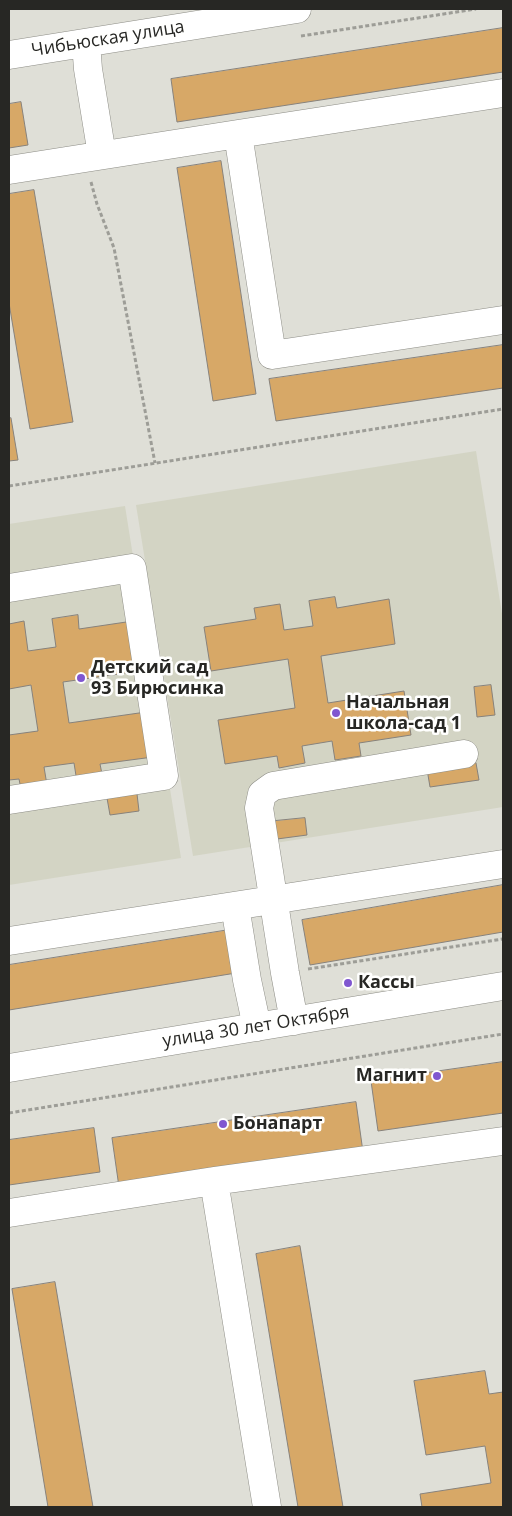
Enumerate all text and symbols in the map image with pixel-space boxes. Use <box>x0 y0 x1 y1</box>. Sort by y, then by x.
street label: Чибьюская улица <box>30 16 186 62</box>
place label: Детский сад 93 Бирюсинка <box>91 657 224 700</box>
marker: Детский сад 93 Бирюсинка <box>75 672 87 684</box>
place label: Начальная школа-сад 1 <box>346 692 461 734</box>
marker: Начальная школа-сад 1 <box>330 707 342 719</box>
place label: Кассы <box>358 972 415 994</box>
marker: Кассы <box>342 977 354 989</box>
street label: улица 30 лет Октября <box>161 1002 351 1052</box>
place label: Магнит <box>356 1065 427 1087</box>
marker: Магнит <box>431 1070 443 1082</box>
place label: Бонапарт <box>233 1113 322 1135</box>
marker: Бонапарт <box>217 1118 229 1130</box>

